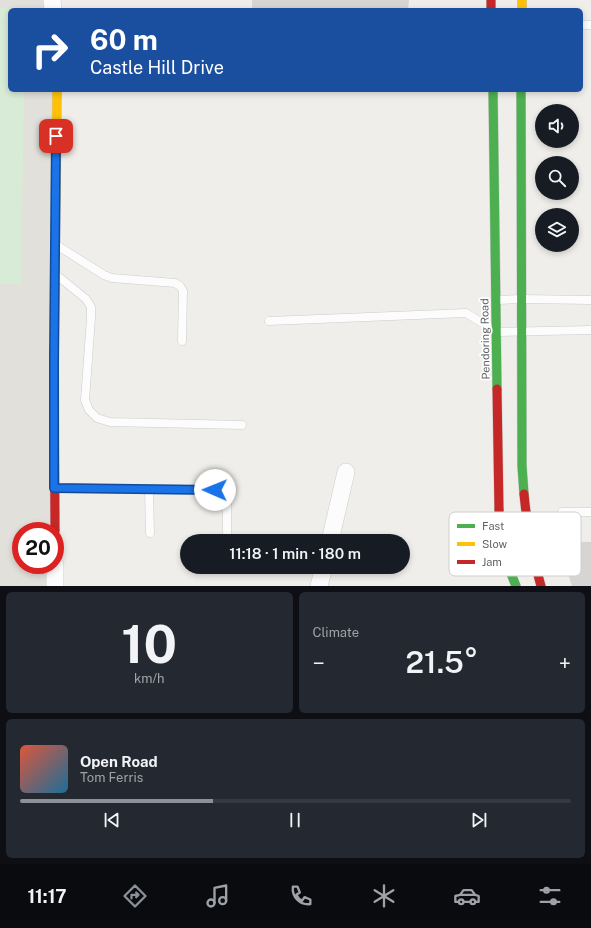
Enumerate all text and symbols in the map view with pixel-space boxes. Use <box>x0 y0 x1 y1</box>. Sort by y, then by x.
text: 60 m <box>90 23 158 56</box>
icon: right <box>24 24 76 76</box>
text: Castle Hill Drive <box>90 57 224 78</box>
map controls <box>535 104 579 252</box>
button: sound <box>535 104 579 148</box>
pin <box>39 119 73 153</box>
icon: arrive <box>45 125 67 147</box>
button: search <box>535 156 579 200</box>
button: layers <box>535 208 579 252</box>
street label: Pendoring Road <box>478 298 492 380</box>
position arrow <box>194 469 236 511</box>
legend <box>449 512 581 576</box>
text: Fast <box>482 520 504 532</box>
speed limit sign: 20 <box>12 522 64 574</box>
text: Slow <box>482 538 508 550</box>
text: 11:18 · 1 min · 180 m <box>229 545 361 562</box>
text: Jam <box>482 556 502 568</box>
text: 10 <box>121 614 177 675</box>
text: Climate <box>313 625 359 640</box>
text: 21.5° <box>406 644 478 680</box>
text: − <box>313 650 325 676</box>
text: + <box>559 650 571 676</box>
text: km/h <box>134 671 165 686</box>
text: Open Road <box>80 753 158 770</box>
text: Tom Ferris <box>80 770 143 785</box>
icon: previous <box>101 809 123 831</box>
icon: pause <box>284 809 306 831</box>
icon: next <box>468 809 490 831</box>
icon: directions <box>121 882 149 910</box>
icon: music <box>204 882 232 910</box>
icon: phone <box>287 882 315 910</box>
icon: climate <box>370 882 398 910</box>
icon: car <box>453 882 481 910</box>
icon: filters <box>536 882 564 910</box>
text: 11:17 <box>27 886 67 907</box>

